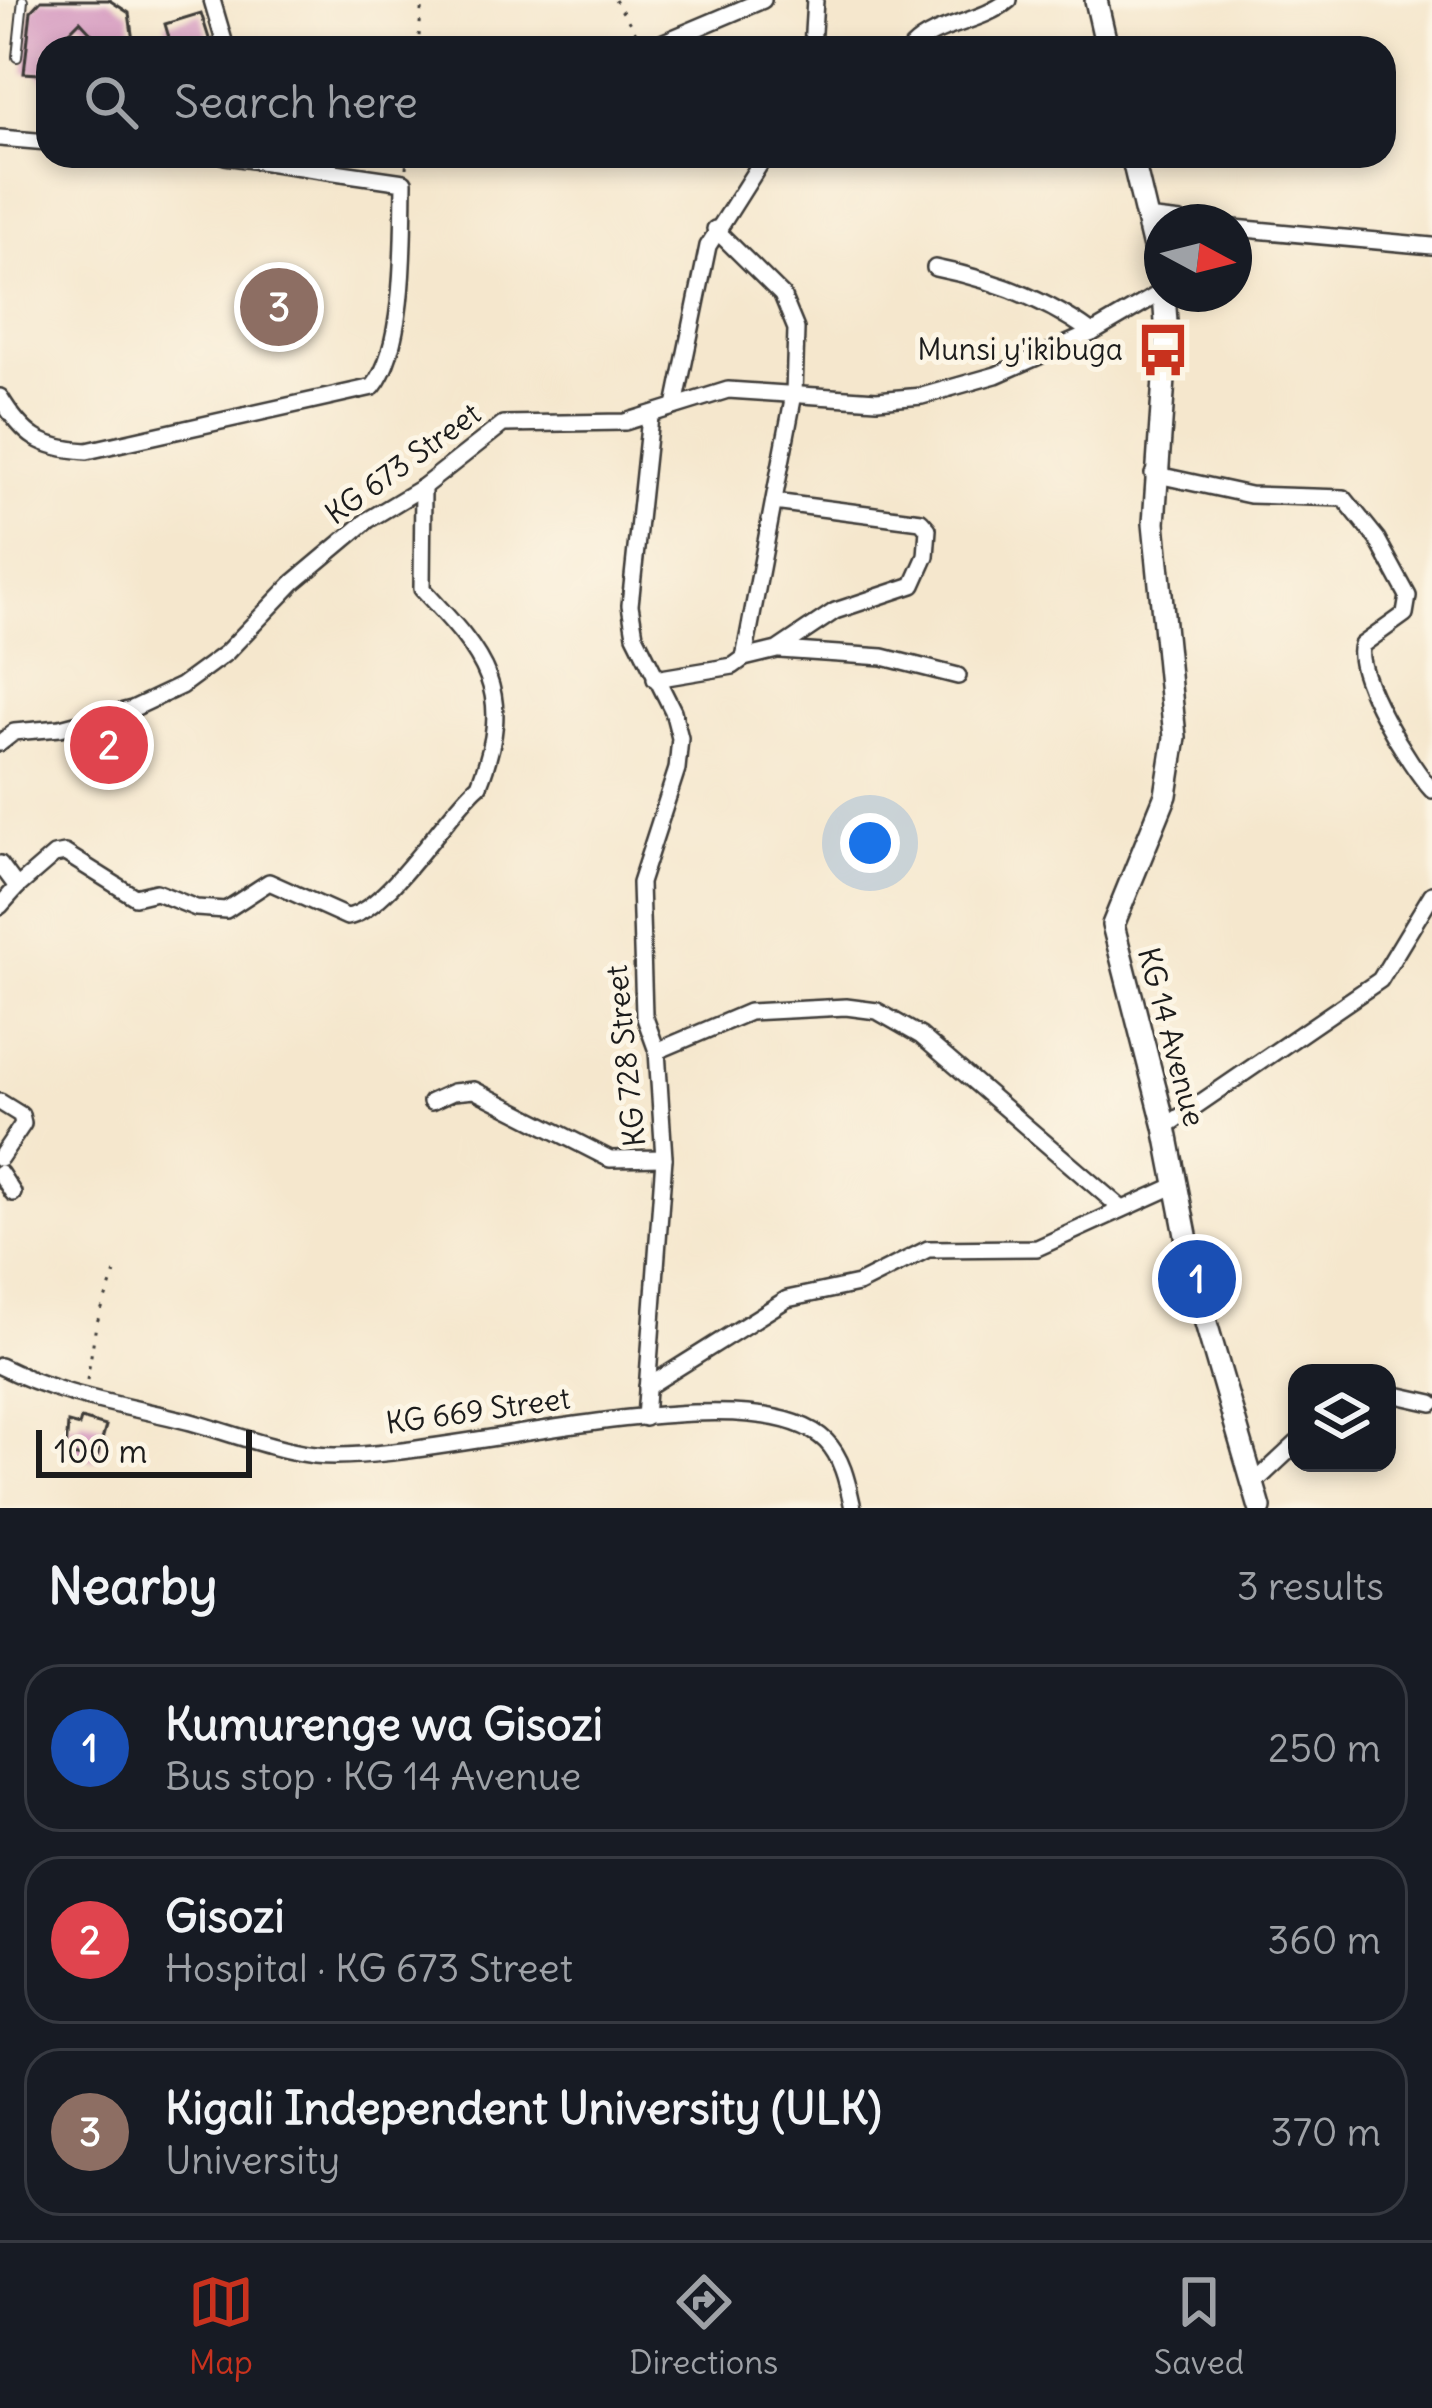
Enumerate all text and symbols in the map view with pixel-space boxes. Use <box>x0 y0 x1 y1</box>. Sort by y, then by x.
search box <box>36 36 1396 168</box>
icon: search <box>78 69 144 135</box>
text: Search here <box>174 74 418 130</box>
north arrow <box>1144 204 1252 312</box>
pin: 3 <box>240 262 318 352</box>
bus stop icon: Munsi y'ikibuga <box>1134 321 1192 379</box>
place label: Munsi y'ikibuga <box>917 330 1123 368</box>
street label: KG 673 Street <box>317 394 488 532</box>
pin: 2 <box>70 700 148 790</box>
your location <box>840 813 900 873</box>
street label: KG 14 Avenue <box>1130 943 1214 1130</box>
street label: KG 728 Street <box>597 963 653 1149</box>
pin: 1 <box>1158 1234 1236 1324</box>
map controls <box>1288 1364 1396 1472</box>
button: layers <box>1288 1364 1396 1472</box>
street label: KG 669 Street <box>383 1378 572 1442</box>
scale bar <box>36 1424 252 1477</box>
text: 100 m <box>54 1430 147 1472</box>
text: Nearby <box>48 1554 217 1618</box>
text: 3 results <box>1237 1562 1384 1611</box>
text: Kumurenge wa Gisozi <box>165 1696 603 1752</box>
text: 1 <box>82 1724 98 1773</box>
text: 250 m <box>1268 1724 1381 1773</box>
text: Bus stop · KG 14 Avenue <box>165 1752 581 1801</box>
text: Gisozi <box>165 1888 285 1944</box>
text: 2 <box>79 1916 101 1965</box>
text: 360 m <box>1267 1916 1381 1965</box>
text: Hospital · KG 673 Street <box>165 1944 573 1993</box>
text: Kigali Independent University (ULK) <box>165 2080 882 2136</box>
text: 3 <box>79 2108 101 2157</box>
text: 370 m <box>1271 2108 1381 2157</box>
text: University <box>165 2136 340 2185</box>
tab: Map <box>188 2269 254 2383</box>
tab: Directions <box>629 2269 778 2383</box>
tab: Saved <box>1154 2269 1244 2383</box>

